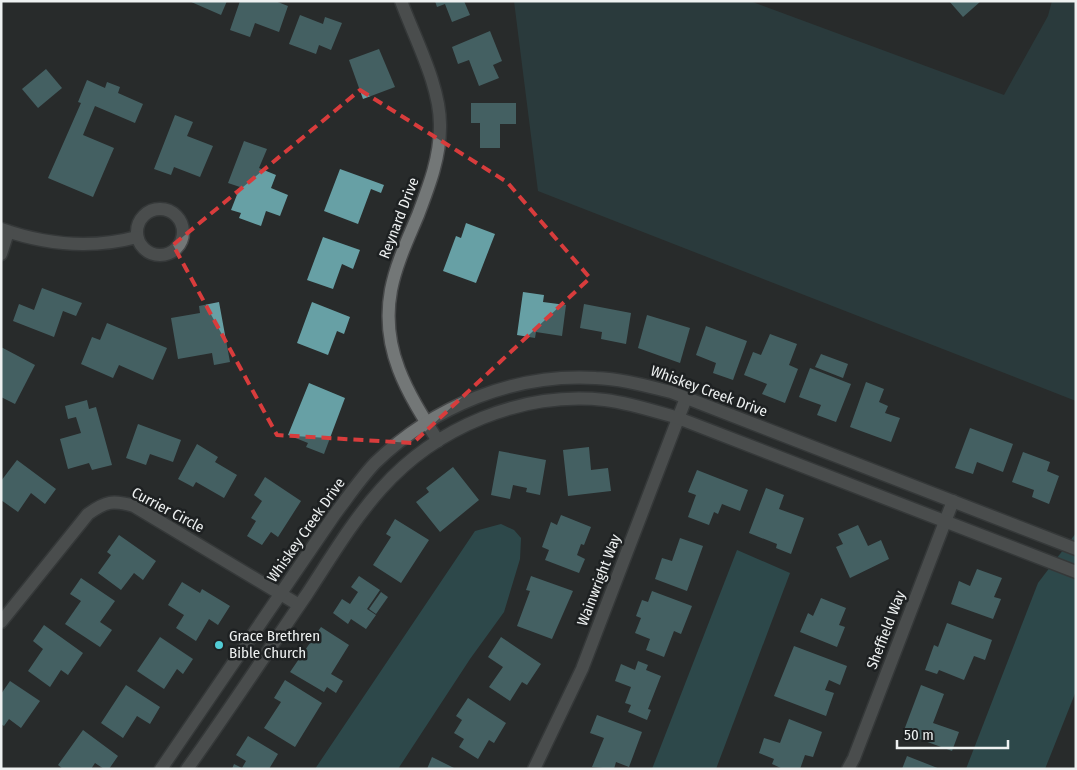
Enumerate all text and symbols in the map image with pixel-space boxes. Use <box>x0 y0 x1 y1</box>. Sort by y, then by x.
street label: Reynard Drive <box>375 175 423 261</box>
street label: Whiskey Creek Drive <box>648 362 770 420</box>
street label: Whiskey Creek Drive <box>263 474 349 586</box>
street label: Currier Circle <box>129 483 207 537</box>
street label: Wainwright Way <box>573 531 625 628</box>
street label: Sheffield Way <box>863 588 909 672</box>
place label: Grace Brethren Bible Church <box>229 627 320 662</box>
marker: Grace Brethren Bible Church <box>213 639 225 651</box>
scale bar <box>897 718 1008 750</box>
text: 50 m <box>904 726 934 744</box>

